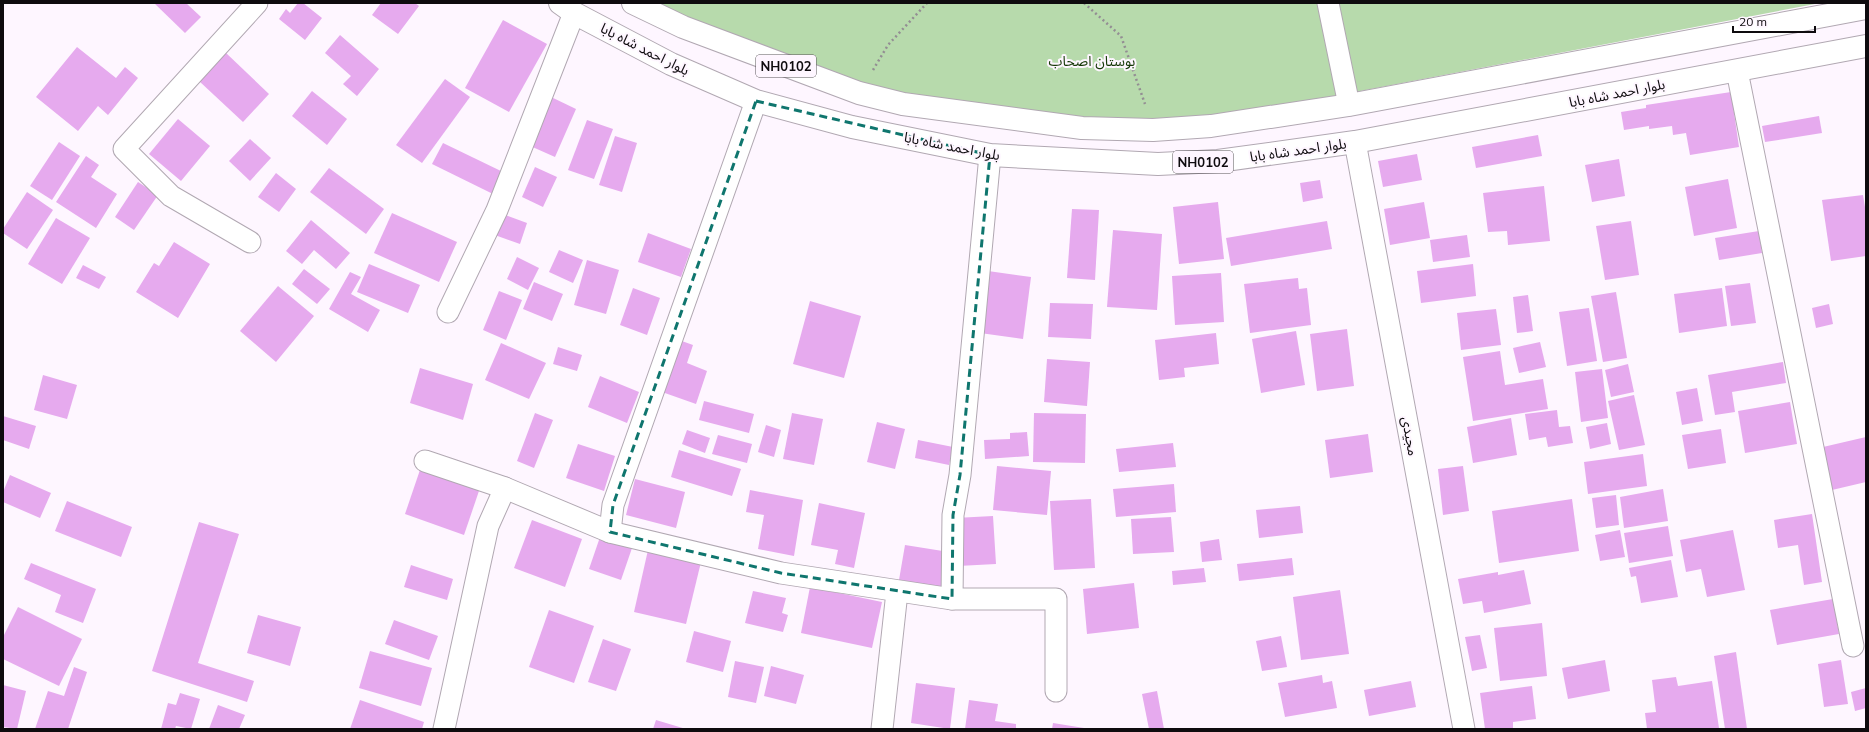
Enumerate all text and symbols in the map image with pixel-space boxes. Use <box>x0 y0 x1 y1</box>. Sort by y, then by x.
scale bar <box>1733 8 1815 34</box>
text: 20 m <box>1739 14 1767 29</box>
street label: بلوار احمد شاه بابا <box>597 19 693 79</box>
park label: بوستان اصحاب <box>1049 52 1136 70</box>
road number: NH0102 <box>756 55 816 77</box>
street label: بلوار احمد شاه بابا <box>1567 75 1667 111</box>
street label: بلوار احمد شاه بابا <box>902 128 1002 164</box>
street label: بلوار احمد شاه بابا <box>1248 134 1348 166</box>
road number: NH0102 <box>1173 151 1233 173</box>
street label: مجیدی <box>1398 415 1422 457</box>

